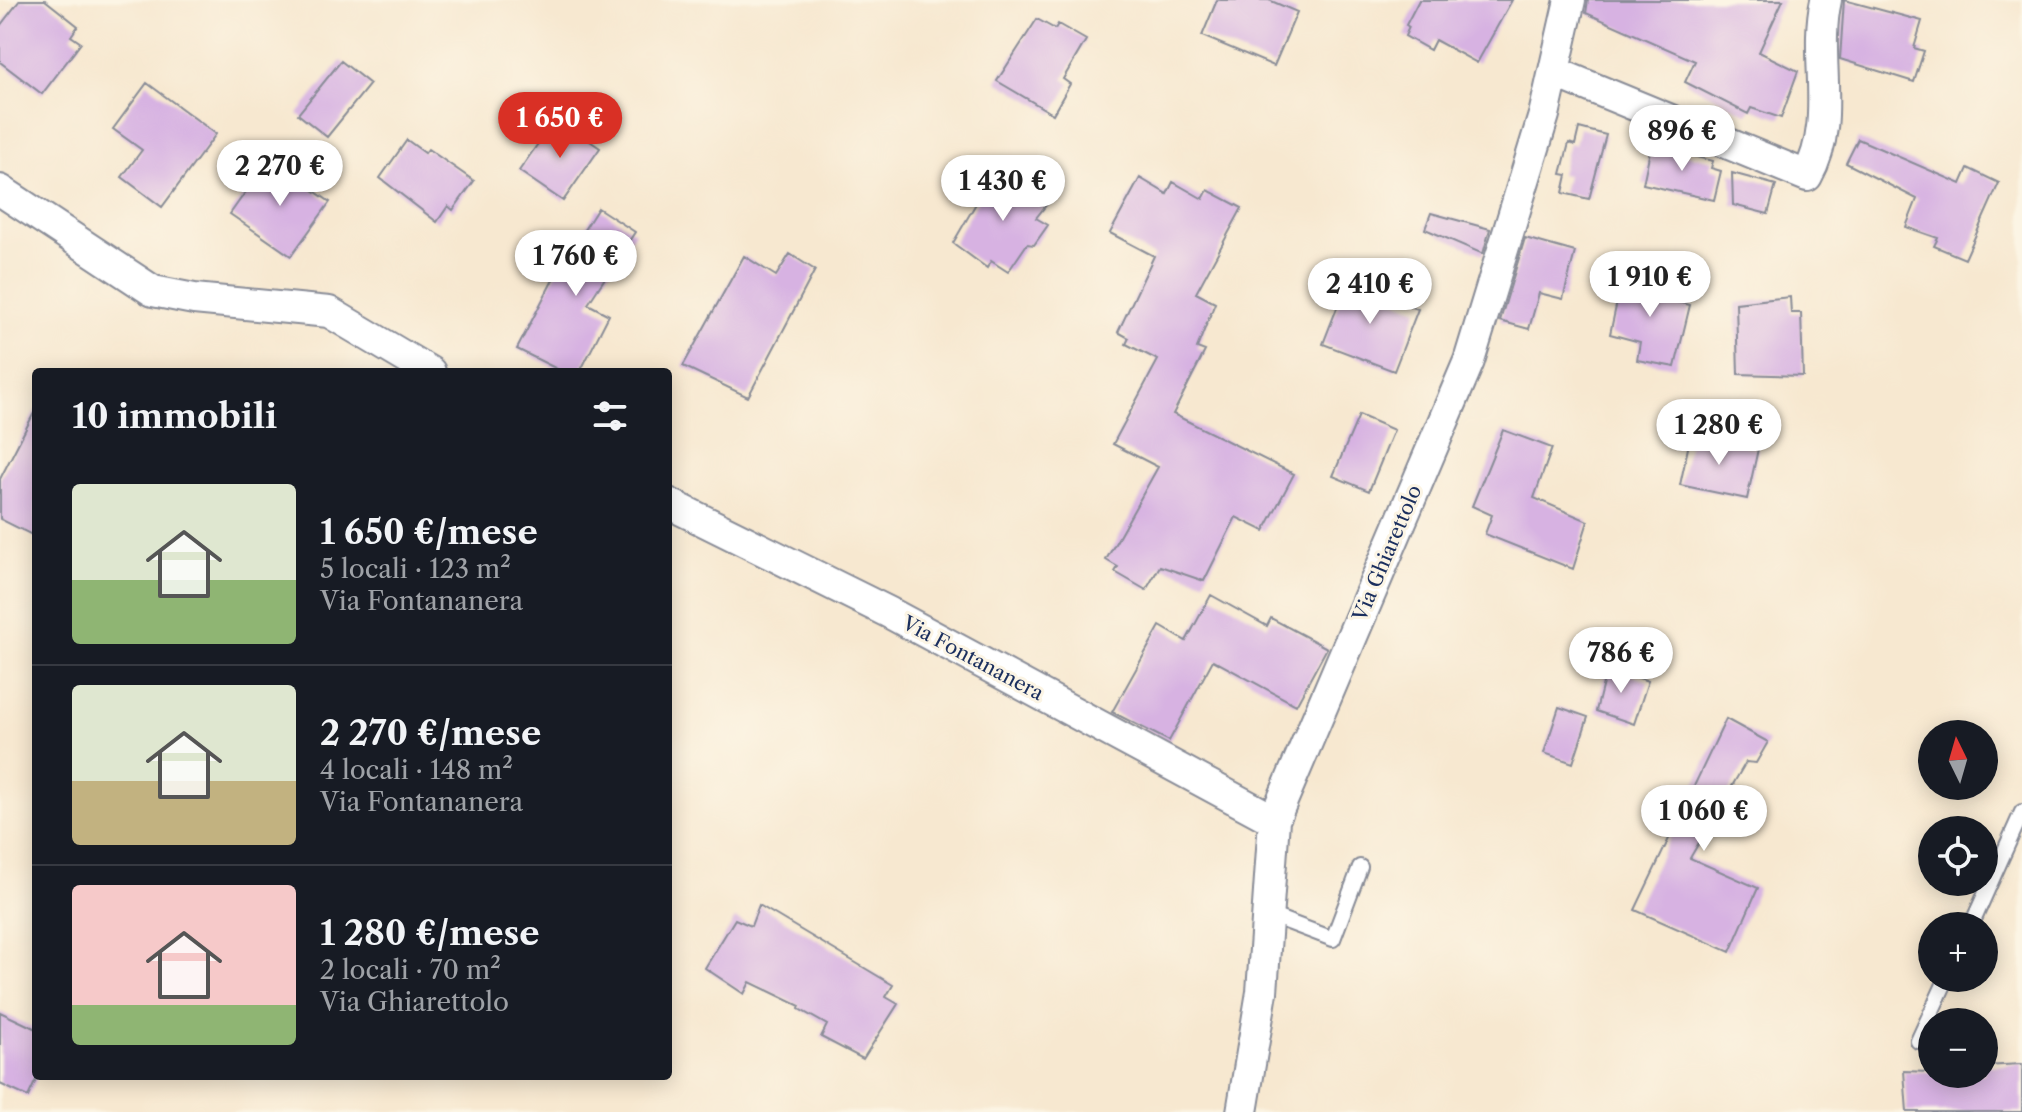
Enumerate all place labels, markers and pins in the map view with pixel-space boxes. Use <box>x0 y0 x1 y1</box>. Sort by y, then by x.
pin: 1 650 € <box>486 92 634 160</box>
pin: 896 € <box>1626 105 1738 173</box>
pin: 2 270 € <box>206 140 354 208</box>
pin: 1 430 € <box>929 155 1077 223</box>
pin: 1 760 € <box>502 230 650 298</box>
pin: 1 910 € <box>1576 251 1724 319</box>
pin: 2 410 € <box>1296 258 1444 326</box>
pin: 1 280 € <box>1645 399 1793 467</box>
pin: 786 € <box>1565 627 1677 695</box>
pin: 1 060 € <box>1630 785 1778 853</box>

